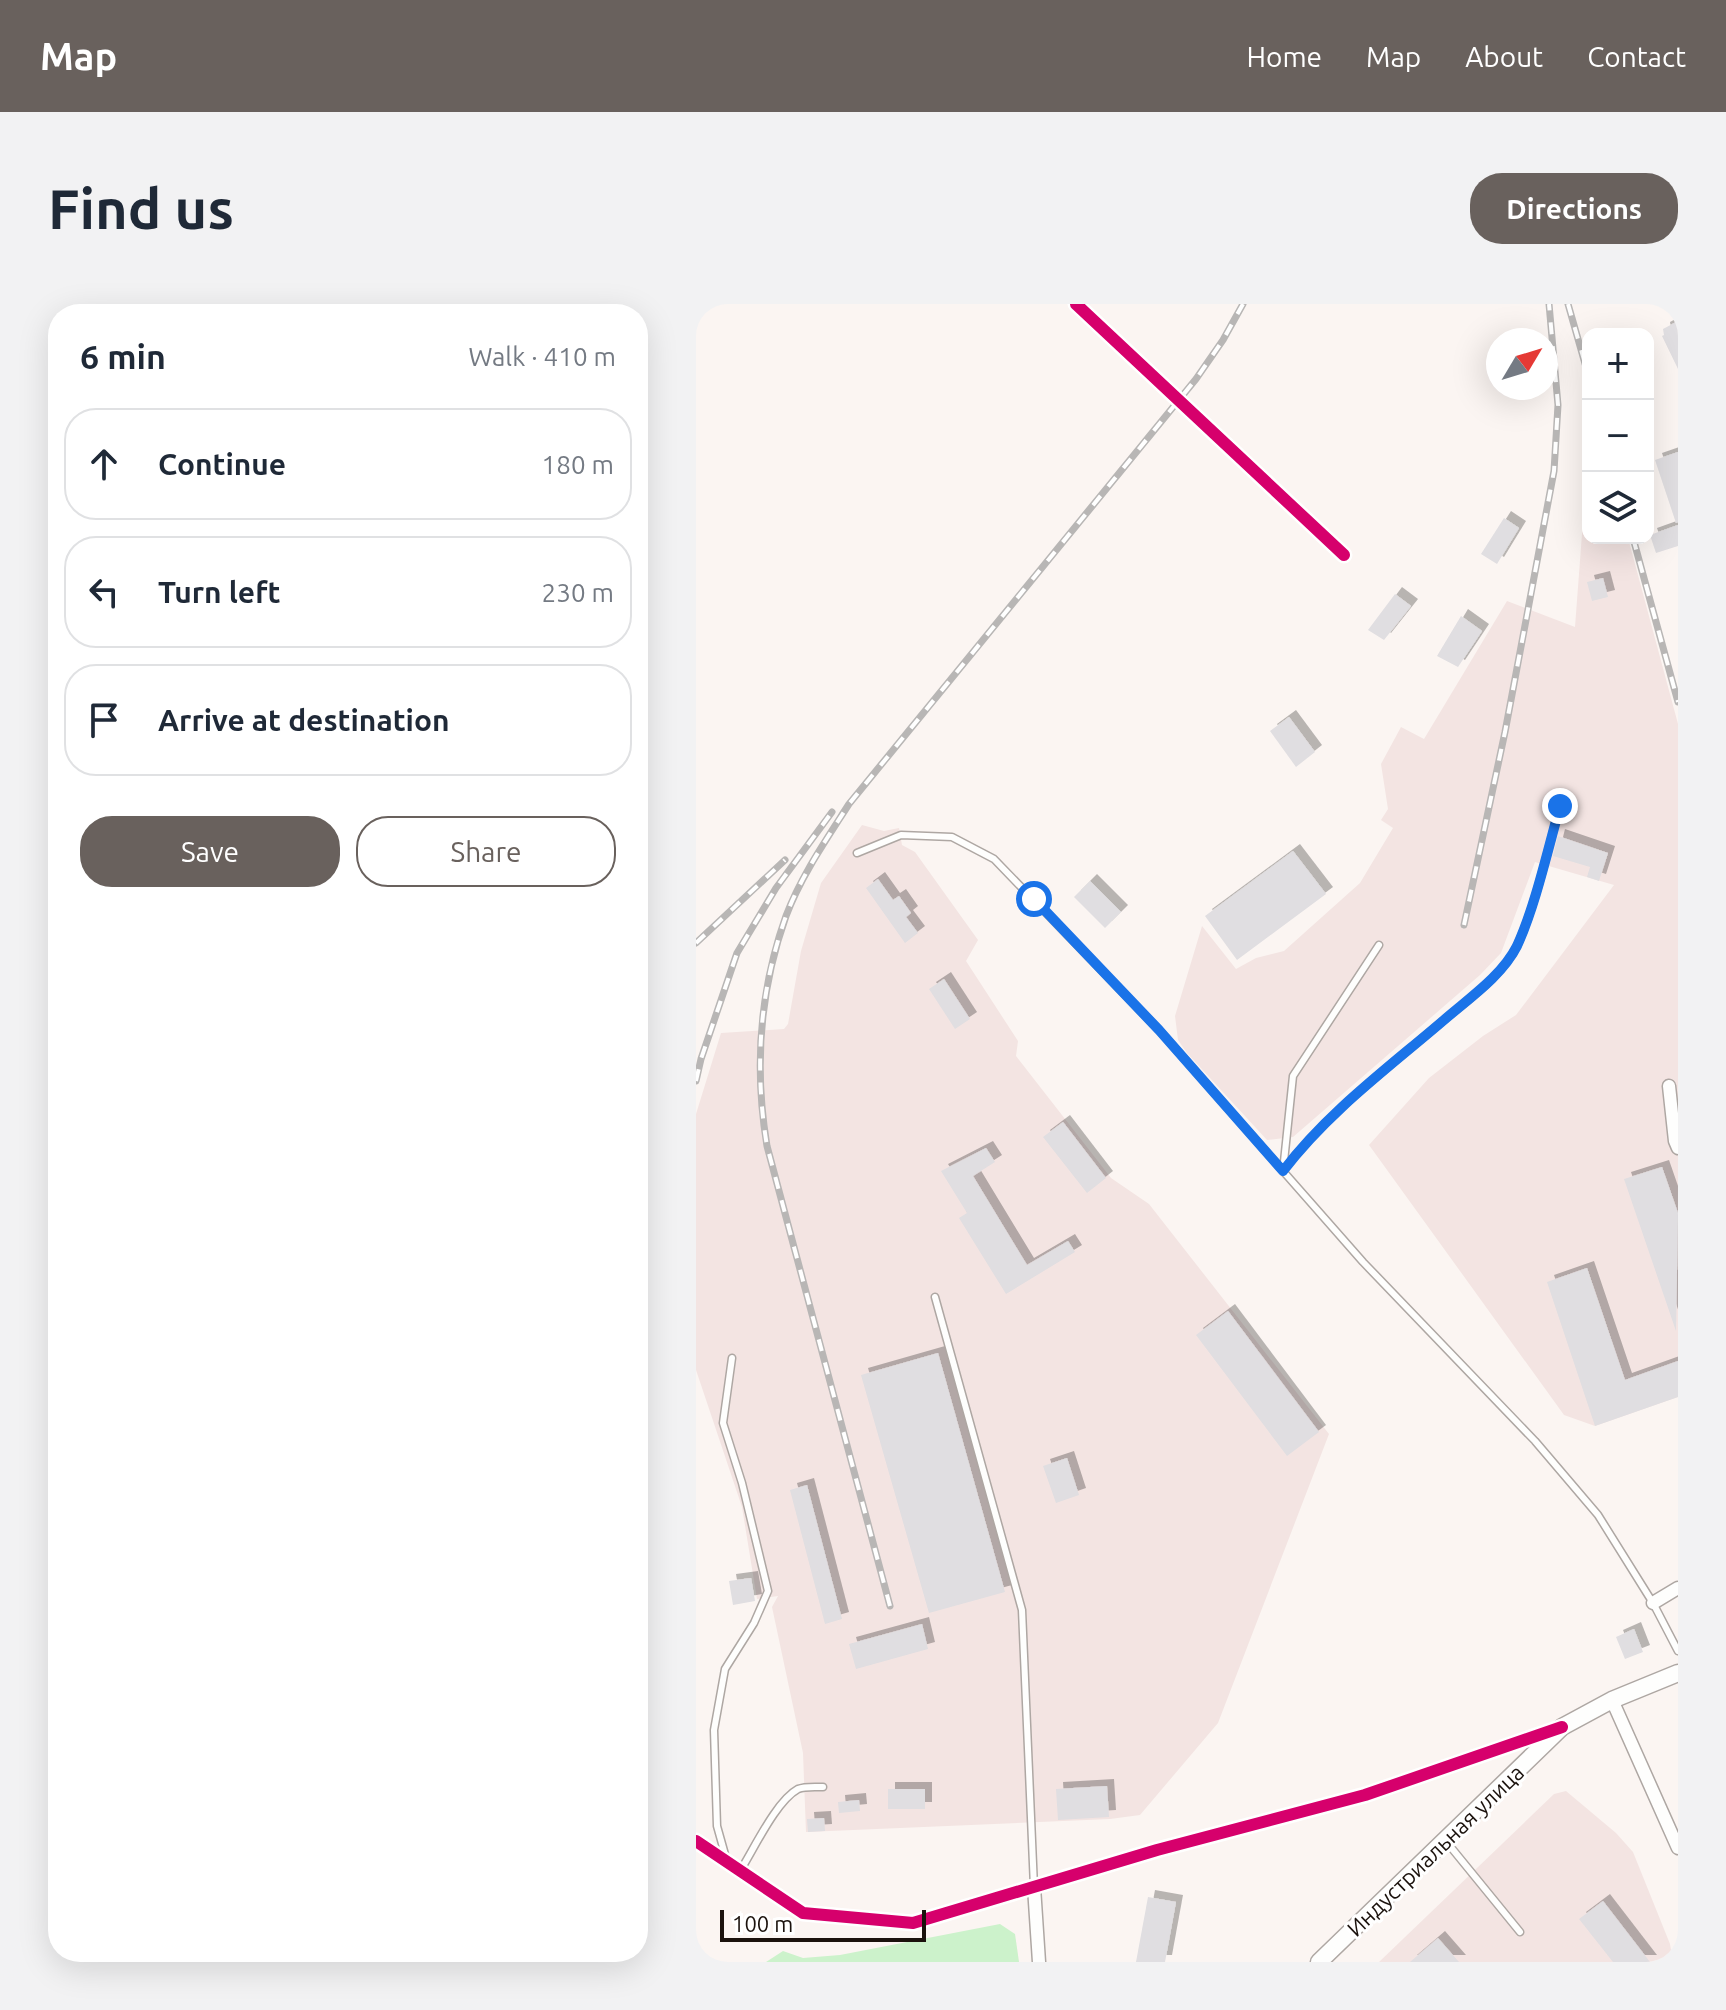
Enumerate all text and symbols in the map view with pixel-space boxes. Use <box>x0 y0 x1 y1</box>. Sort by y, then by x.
text: Map <box>40 35 117 77</box>
text: Home <box>1247 41 1322 72</box>
text: Map <box>1366 41 1421 72</box>
text: About <box>1465 41 1543 72</box>
text: Contact <box>1587 41 1686 72</box>
button: Directions <box>1470 173 1678 244</box>
text: Find us <box>48 177 234 240</box>
north arrow <box>1486 328 1558 400</box>
map controls <box>1582 328 1654 544</box>
button: + <box>1582 328 1654 400</box>
text: 6 min <box>80 337 166 375</box>
text: Walk · 410 m <box>468 342 616 371</box>
button: − <box>1582 400 1654 472</box>
icon: ahead <box>82 442 126 486</box>
text: Continue <box>158 447 286 481</box>
text: 180 m <box>542 450 614 479</box>
button: layers <box>1582 472 1654 544</box>
icon: left <box>82 570 126 614</box>
text: Turn left <box>158 575 280 609</box>
text: 230 m <box>542 578 614 607</box>
icon: arrive <box>82 698 126 742</box>
text: Arrive at destination <box>158 703 450 737</box>
route end <box>1542 788 1578 824</box>
button: Save <box>80 816 340 887</box>
button: Share <box>356 816 616 887</box>
route start <box>1016 881 1052 917</box>
street label: Индустриальная улица <box>1342 1759 1528 1941</box>
scale bar <box>720 1906 926 1942</box>
text: 100 m <box>732 1911 793 1936</box>

